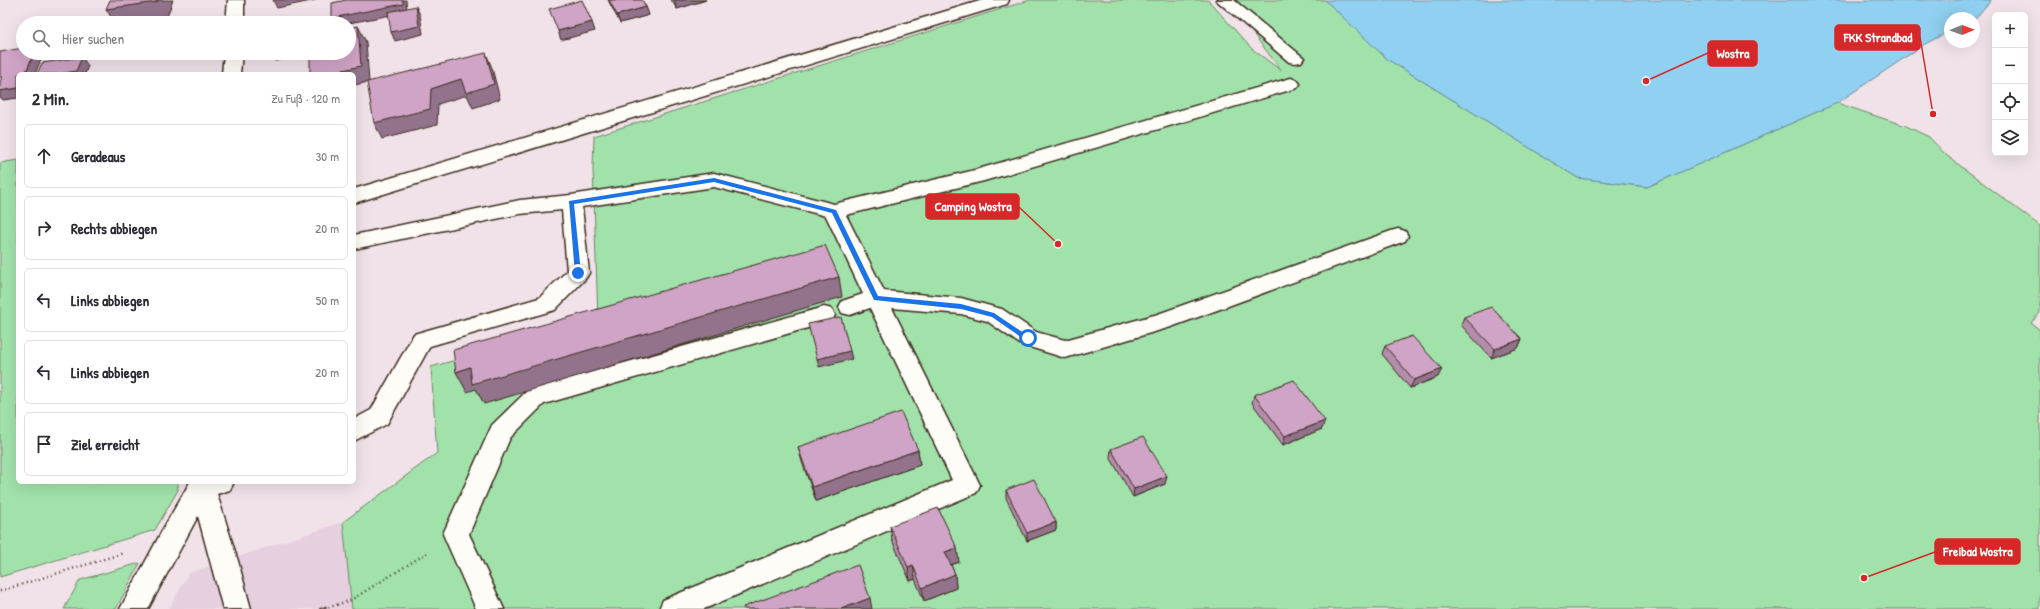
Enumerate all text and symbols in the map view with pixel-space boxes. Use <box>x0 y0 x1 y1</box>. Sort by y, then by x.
north arrow <box>1944 12 1980 48</box>
map controls <box>1992 12 2028 156</box>
button: + <box>1992 12 2028 48</box>
search box <box>16 16 356 60</box>
callout: FKK Strandbad <box>1835 25 1920 50</box>
icon: search <box>30 27 52 49</box>
text: Hier suchen <box>62 28 124 49</box>
text: FKK Strandbad <box>1843 28 1913 46</box>
callout: Wostra <box>1708 41 1757 66</box>
text: Wostra <box>1717 44 1750 62</box>
button: − <box>1992 48 2028 84</box>
button: locate <box>1992 84 2028 120</box>
text: 2 Min. <box>32 87 69 110</box>
text: Zu Fuß · 120 m <box>271 89 340 107</box>
button: layers <box>1992 120 2028 156</box>
icon: ahead <box>33 145 55 167</box>
text: Geradeaus <box>71 146 125 167</box>
text: 30 m <box>316 147 339 165</box>
callout: Camping Wostra <box>926 194 1019 219</box>
text: Camping Wostra <box>934 197 1012 216</box>
icon: right <box>33 217 55 239</box>
text: Rechts abbiegen <box>71 218 157 239</box>
text: 20 m <box>315 219 339 237</box>
route end <box>569 264 587 282</box>
icon: left <box>33 289 55 311</box>
text: Links abbiegen <box>71 290 149 311</box>
text: 50 m <box>316 291 339 309</box>
route start <box>1019 329 1037 347</box>
icon: left <box>33 361 55 383</box>
text: Links abbiegen <box>71 362 149 383</box>
text: 20 m <box>315 363 339 381</box>
icon: arrive <box>33 433 55 455</box>
text: Ziel erreicht <box>71 434 140 455</box>
callout: Freibad Wostra <box>1935 539 2020 564</box>
text: Freibad Wostra <box>1942 542 2014 560</box>

